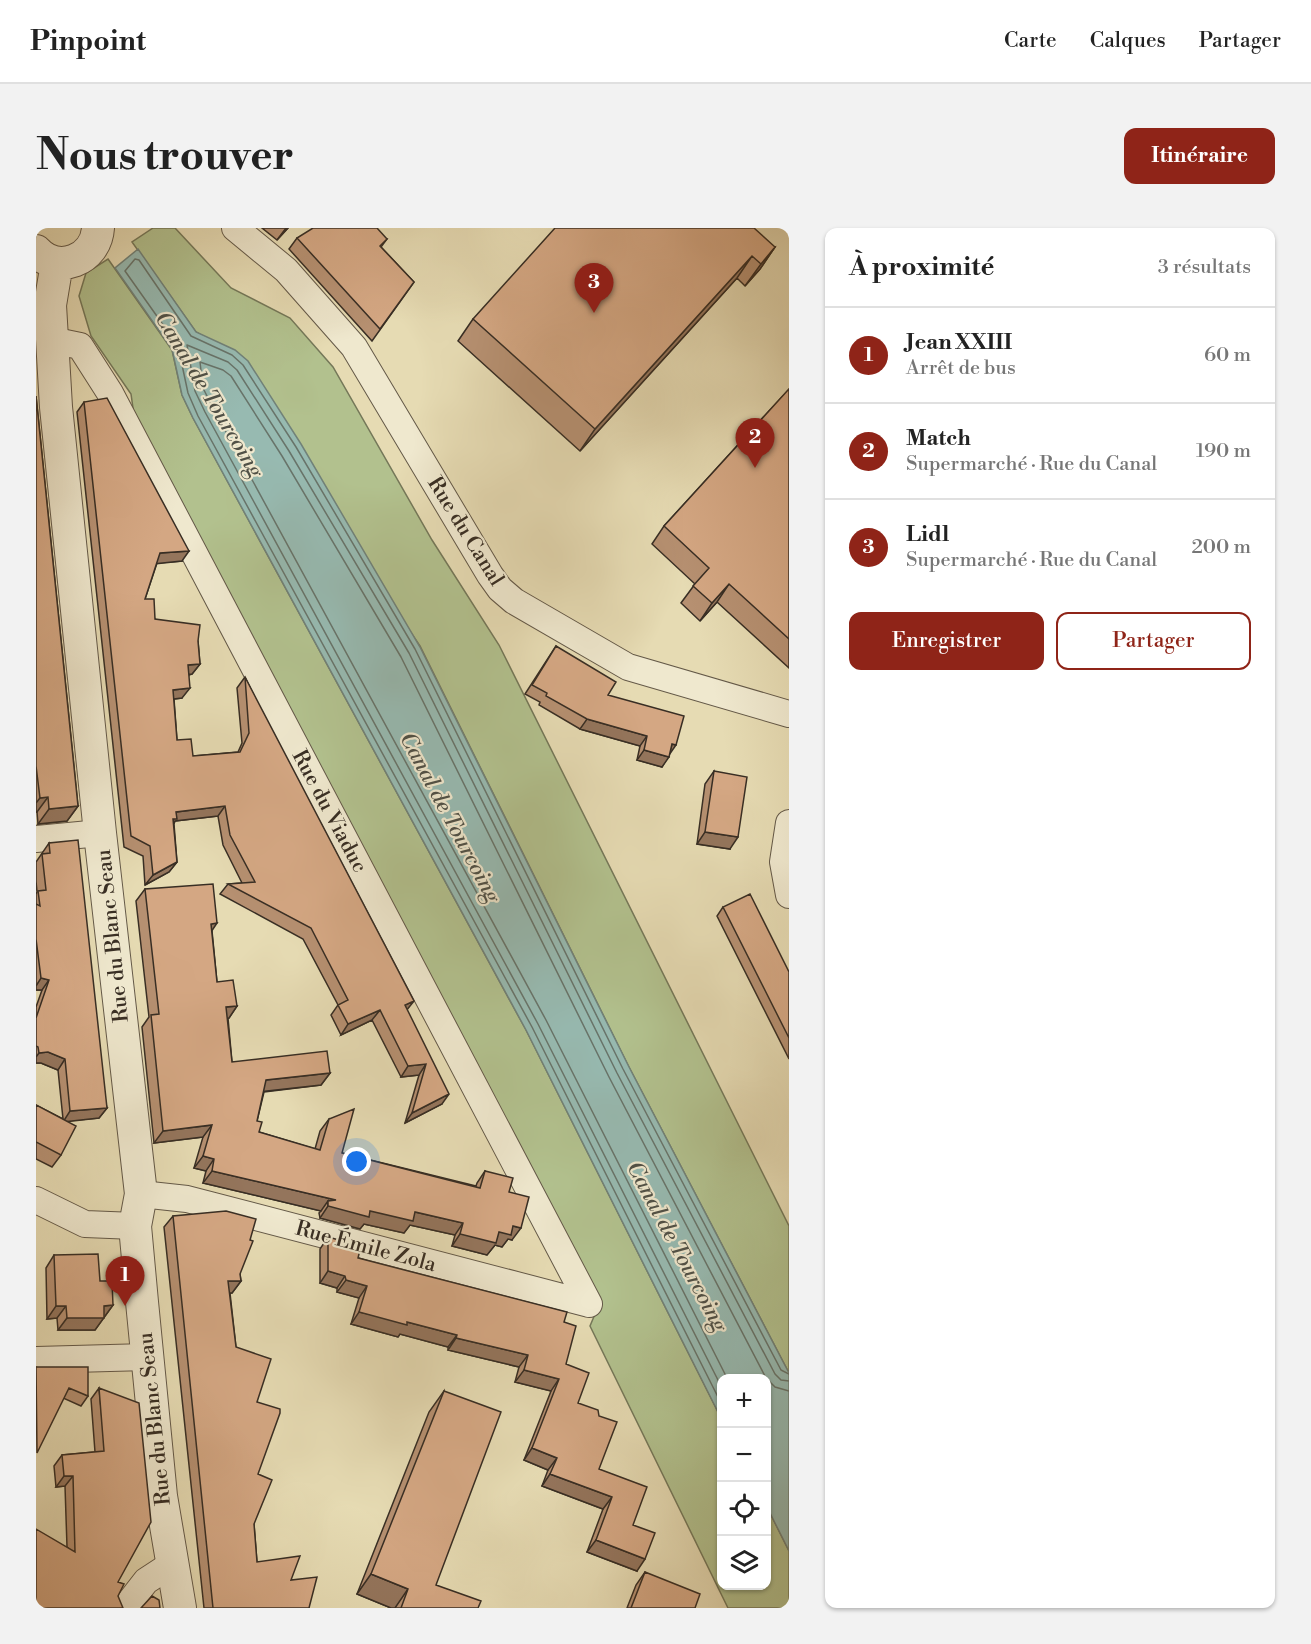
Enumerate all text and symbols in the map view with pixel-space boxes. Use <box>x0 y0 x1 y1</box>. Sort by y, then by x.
text: Pinpoint <box>30 24 146 59</box>
text: Carte <box>1004 28 1057 54</box>
text: Calques <box>1090 28 1166 54</box>
text: Partager <box>1199 28 1281 54</box>
button: Itinéraire <box>1124 128 1275 184</box>
text: Nous trouver <box>36 130 294 183</box>
text: À proximité <box>849 251 994 283</box>
text: 3 résultats <box>1158 255 1251 280</box>
pin: 3 <box>574 264 614 313</box>
water label: Canal de Tourcoing <box>148 307 270 484</box>
text: Jean XXIII <box>906 329 1012 356</box>
text: 1 <box>864 343 873 368</box>
text: 60 m <box>1204 343 1251 368</box>
text: Arrêt de bus <box>906 356 1016 381</box>
pin: 2 <box>736 418 774 468</box>
text: Match <box>906 425 971 452</box>
text: 2 <box>862 439 875 464</box>
text: 190 m <box>1196 439 1251 464</box>
text: Supermarché · Rue du Canal <box>906 452 1157 477</box>
street label: Rue du Canal <box>421 472 509 591</box>
text: Lidl <box>906 521 949 548</box>
text: 3 <box>862 535 875 560</box>
text: 200 m <box>1191 535 1251 560</box>
text: Supermarché · Rue du Canal <box>906 548 1157 573</box>
button: Enregistrer <box>849 612 1044 670</box>
button: Partager <box>1056 612 1251 670</box>
water label: Canal de Tourcoing <box>393 728 507 909</box>
street label: Rue du Viaduc <box>286 746 372 877</box>
street label: Rue du Blanc Seau <box>91 848 135 1024</box>
your location <box>342 1147 371 1176</box>
water label: Canal de Tourcoing <box>620 1157 734 1338</box>
street label: Rue Émile Zola <box>292 1214 440 1278</box>
pin: 1 <box>106 1256 145 1306</box>
street label: Rue du Blanc Seau <box>133 1331 177 1507</box>
map controls <box>717 1374 771 1590</box>
button: + <box>717 1374 771 1428</box>
button: − <box>717 1428 771 1482</box>
button: locate <box>717 1482 771 1536</box>
button: layers <box>717 1536 771 1590</box>

